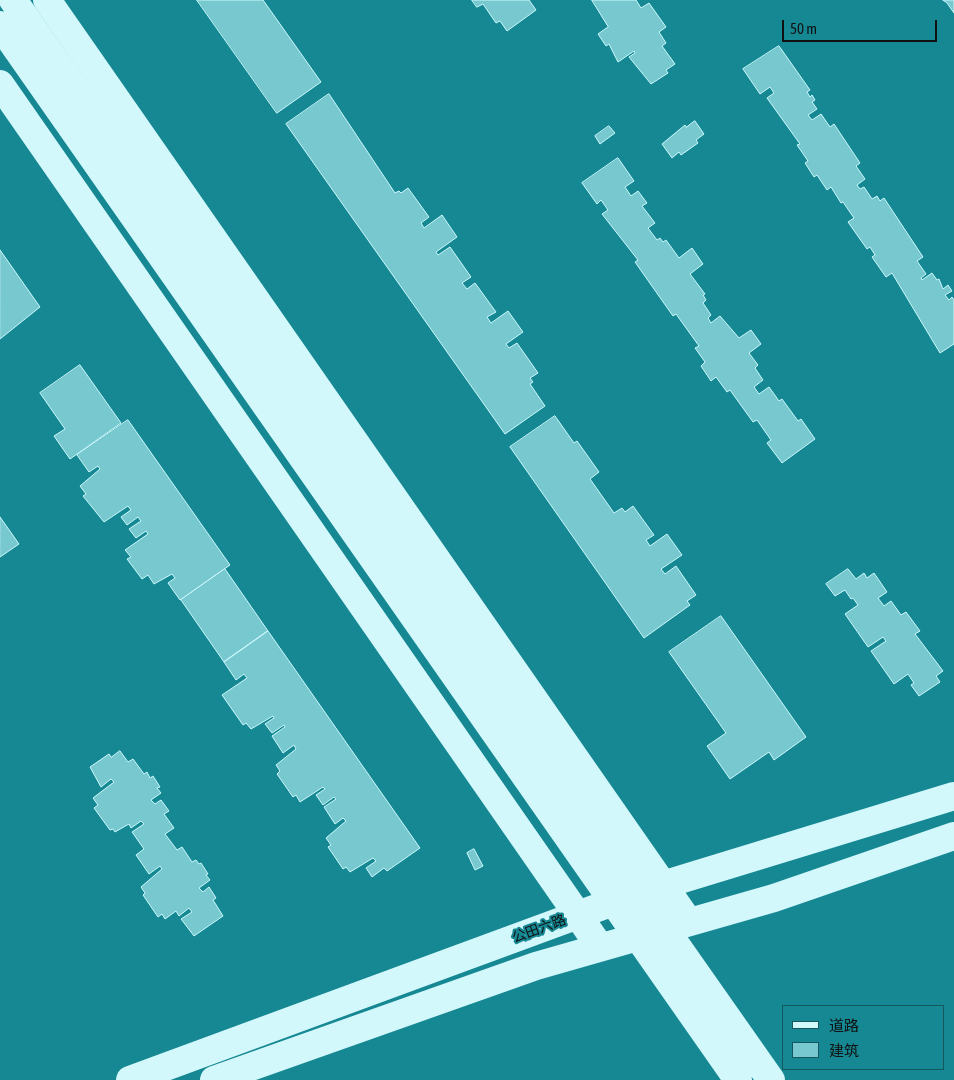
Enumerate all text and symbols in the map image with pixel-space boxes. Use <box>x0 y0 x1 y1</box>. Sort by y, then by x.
scale bar <box>784 10 939 42</box>
text: 50 m <box>790 20 817 37</box>
street label: 公田六路 <box>510 912 568 946</box>
legend <box>782 1005 944 1070</box>
text: 道路 <box>829 1017 859 1034</box>
text: 建筑 <box>829 1042 859 1059</box>

